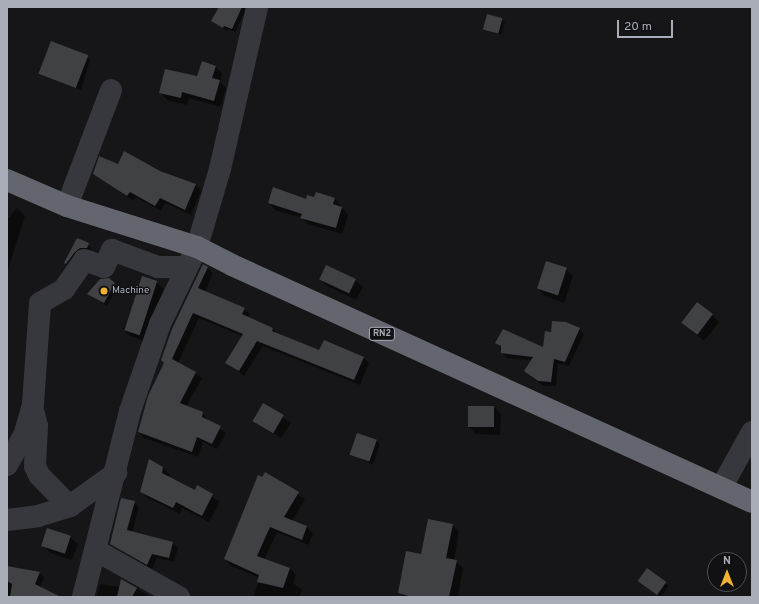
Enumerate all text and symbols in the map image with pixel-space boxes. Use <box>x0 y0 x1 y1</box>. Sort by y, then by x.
scale bar <box>619 12 675 38</box>
text: 20 m <box>624 19 652 35</box>
place label: Machine <box>112 285 149 297</box>
marker: Machine <box>99 286 109 296</box>
road number: RN2 <box>368 327 396 341</box>
north arrow <box>707 552 747 592</box>
text: N <box>723 554 731 568</box>

